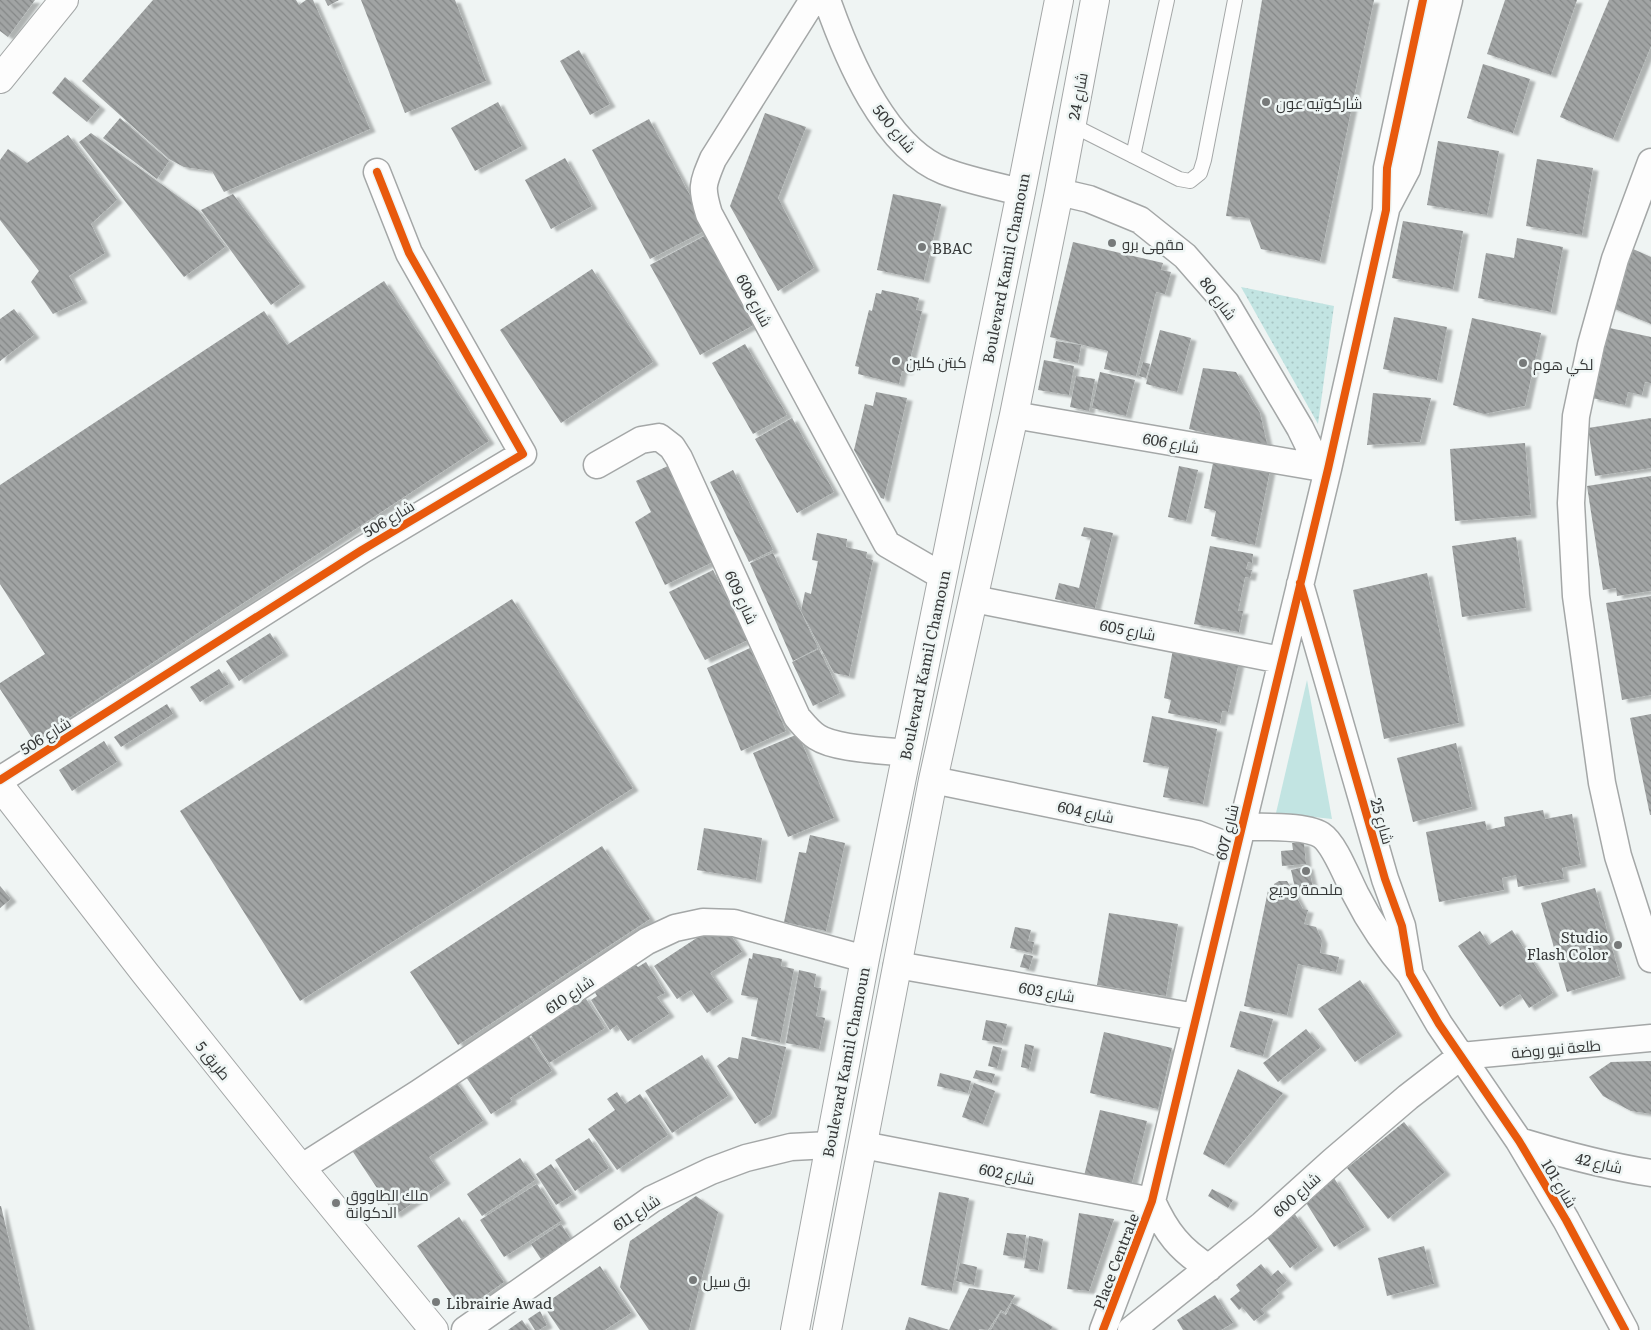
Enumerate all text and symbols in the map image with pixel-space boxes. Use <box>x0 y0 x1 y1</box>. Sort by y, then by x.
street label: شارع 24 <box>1061 70 1094 122</box>
place label: شاركوتيه عون <box>1276 91 1362 114</box>
marker: شاركوتيه عون <box>1260 96 1272 108</box>
street label: شارع 500 <box>867 99 922 158</box>
street label: Boulevard Kamil Chamoun <box>975 171 1035 365</box>
place label: مقهى برو <box>1122 232 1184 255</box>
place label: BBAC <box>932 236 973 259</box>
marker: مقهى برو <box>1106 237 1118 249</box>
marker: BBAC <box>916 241 928 253</box>
street label: شارع 608 <box>731 269 779 331</box>
street label: شارع 80 <box>1194 272 1243 325</box>
place label: كبتن كلين <box>906 350 967 373</box>
place label: لكي هوم <box>1533 352 1593 377</box>
marker: كبتن كلين <box>890 355 902 367</box>
marker: لكي هوم <box>1517 357 1529 369</box>
street label: شارع 606 <box>1141 426 1201 459</box>
street label: شارع 506 <box>358 494 419 543</box>
street label: شارع 609 <box>719 566 764 628</box>
street label: Boulevard Kamil Chamoun <box>893 568 955 762</box>
street label: شارع 605 <box>1098 612 1158 647</box>
street label: شارع 506 <box>15 710 76 761</box>
street label: شارع 604 <box>1055 794 1116 829</box>
street label: شارع 25 <box>1364 795 1401 847</box>
street label: شارع 607 <box>1208 802 1245 862</box>
marker: ملحمة وديع <box>1300 865 1312 877</box>
place label: ملحمة وديع <box>1269 877 1343 901</box>
place label: Studio Flash Color <box>1527 925 1608 965</box>
marker: Studio Flash Color <box>1612 939 1624 951</box>
street label: Boulevard Kamil Chamoun <box>815 965 875 1159</box>
street label: شارع 610 <box>540 969 599 1020</box>
street label: شارع 603 <box>1017 975 1077 1008</box>
street label: طلعة نيو روضة <box>1510 1033 1602 1063</box>
street label: طريق 5 <box>191 1035 237 1085</box>
street label: شارع 42 <box>1573 1145 1625 1180</box>
street label: شارع 101 <box>1536 1154 1583 1212</box>
street label: شارع 602 <box>977 1156 1037 1191</box>
street label: شارع 600 <box>1267 1166 1326 1223</box>
place label: ملك الطاووق الدكوانة <box>346 1183 429 1223</box>
street label: شارع 611 <box>608 1188 665 1237</box>
marker: ملك الطاووق الدكوانة <box>330 1197 342 1209</box>
street label: Place Centrale <box>1086 1209 1144 1312</box>
place label: بق سيل <box>703 1269 751 1292</box>
marker: بق سيل <box>687 1274 699 1286</box>
place label: Librairie Awad <box>446 1291 552 1314</box>
marker: Librairie Awad <box>430 1296 442 1308</box>

